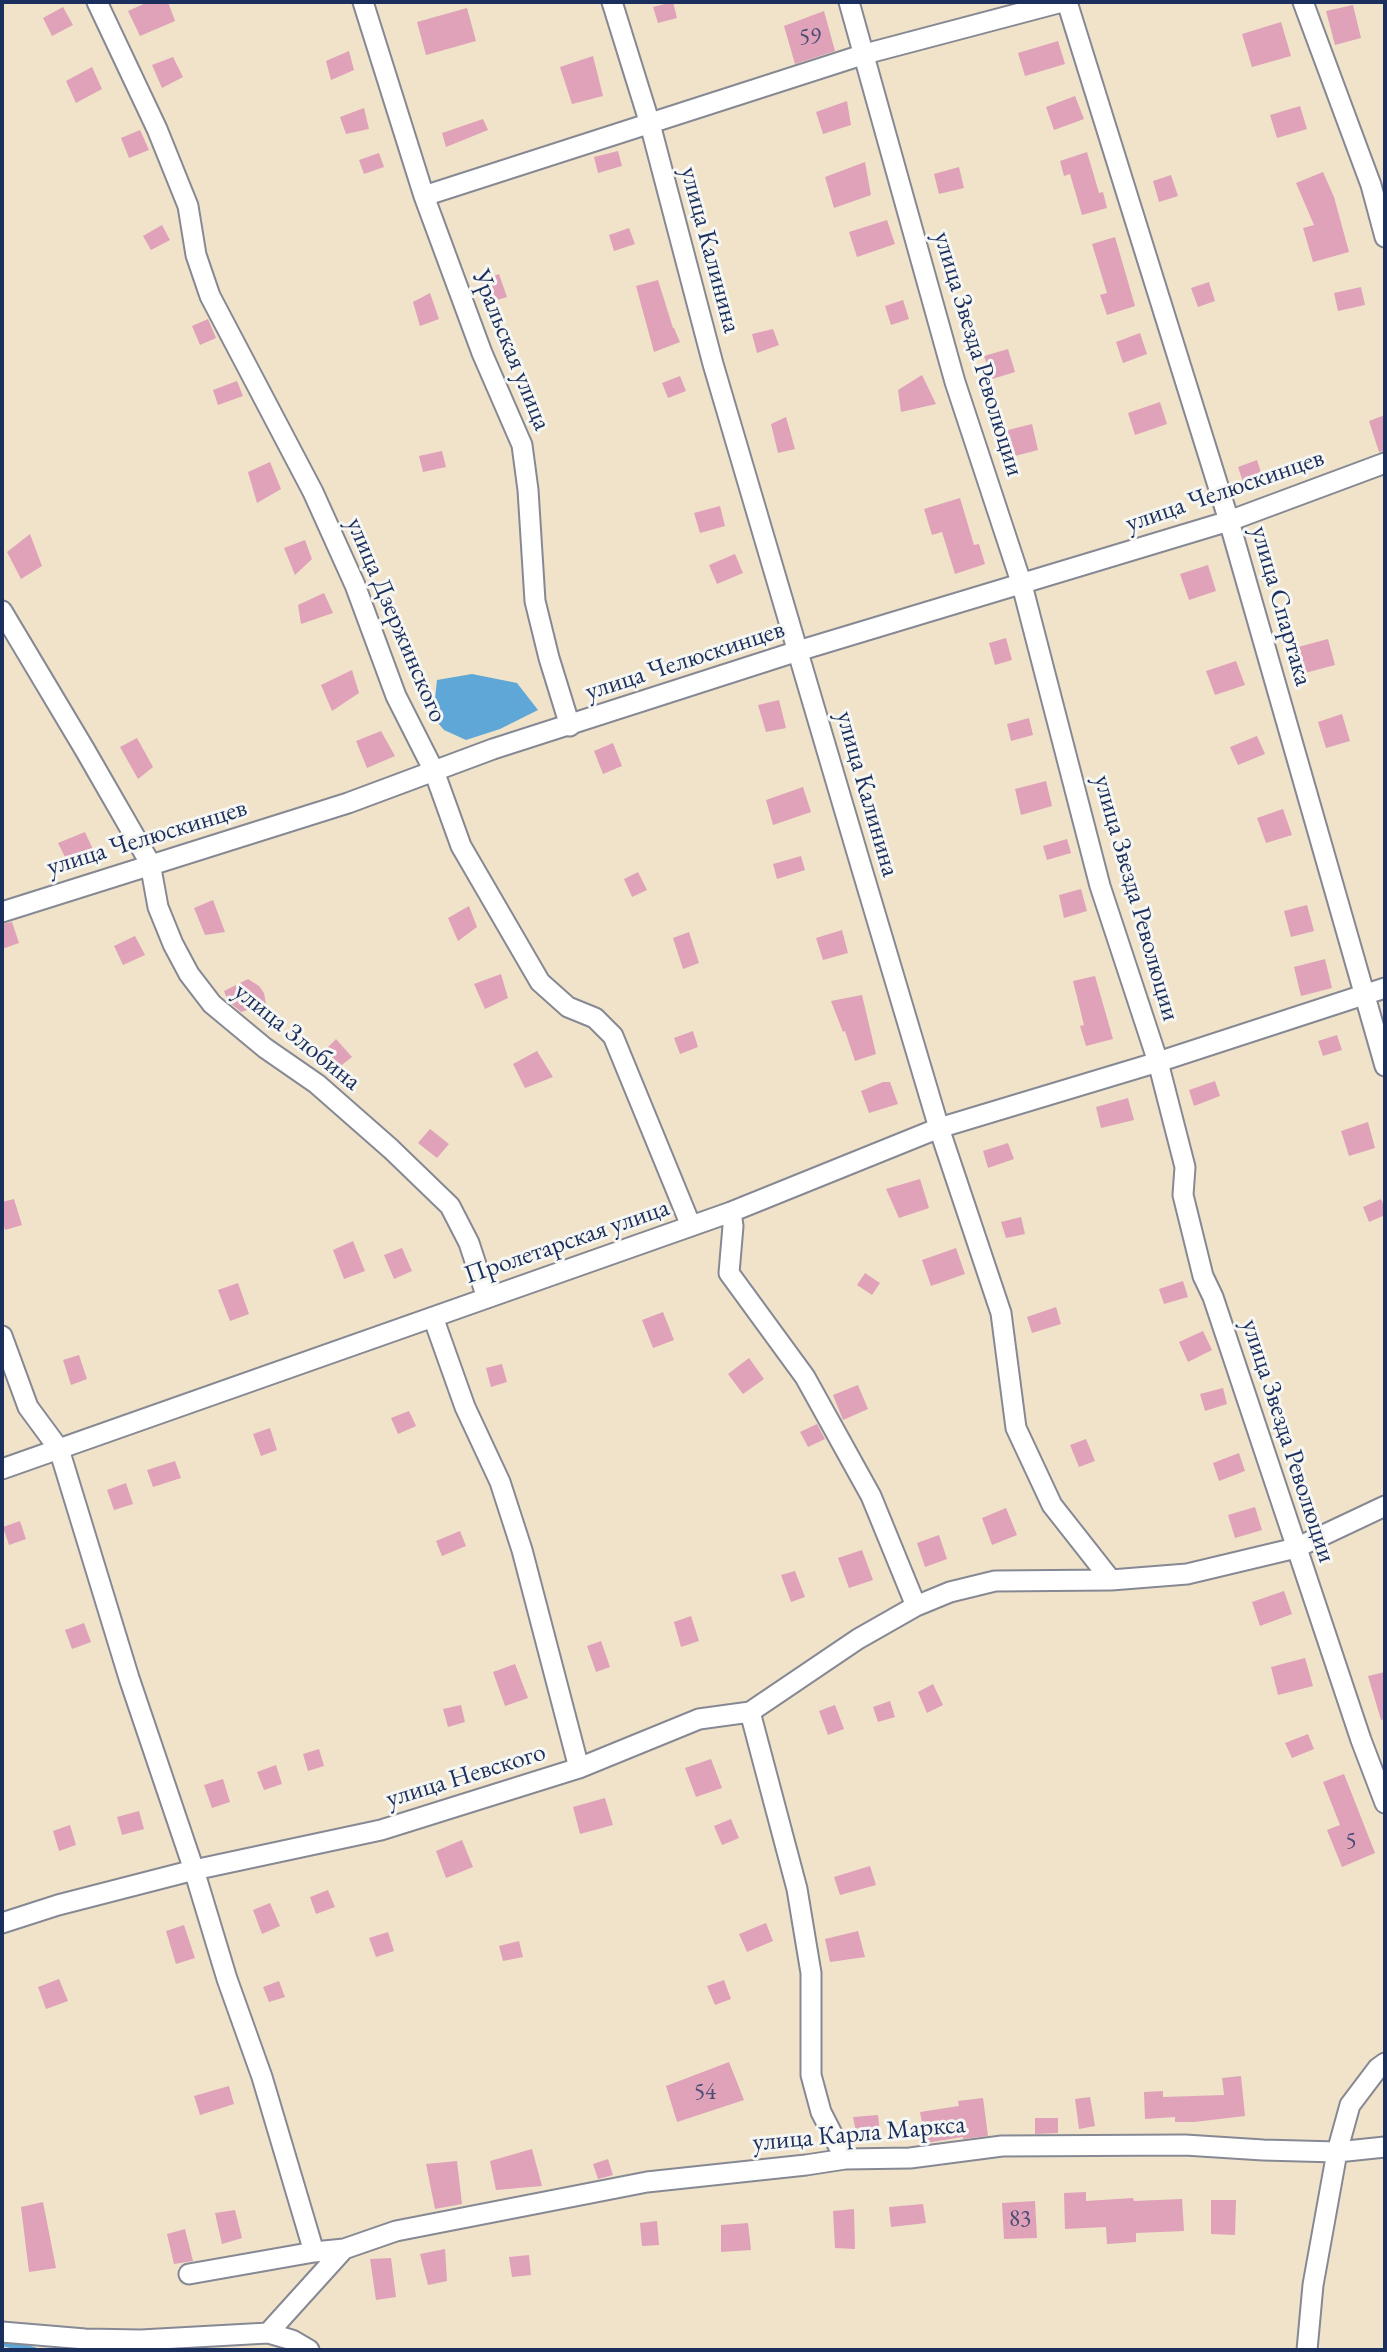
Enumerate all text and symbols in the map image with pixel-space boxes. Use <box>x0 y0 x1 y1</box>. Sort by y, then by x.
house number: 59 <box>799 24 821 52</box>
street label: улица Калинина <box>673 163 747 337</box>
street label: улица Звезда Революции <box>926 228 1030 480</box>
street label: Уральская улица <box>465 265 557 435</box>
street label: улица Челюскинцев <box>1122 442 1328 540</box>
street label: улица Дзержинского <box>339 513 453 727</box>
street label: улица Спартака <box>1243 523 1319 689</box>
street label: улица Челюскинцев <box>581 614 789 708</box>
street label: улица Калинина <box>828 708 906 880</box>
street label: улица Звезда Революции <box>1086 772 1186 1024</box>
street label: улица Челюскинцев <box>43 793 251 883</box>
street label: улица Злобина <box>227 976 367 1098</box>
street label: Пролетарская улица <box>460 1192 674 1292</box>
street label: улица Звезда Революции <box>1234 1315 1342 1567</box>
street label: улица Невского <box>382 1737 550 1815</box>
house number: 5 <box>1345 1828 1357 1856</box>
house number: 54 <box>694 2079 716 2107</box>
street label: улица Карла Маркса <box>751 2109 967 2159</box>
house number: 83 <box>1009 2206 1031 2234</box>

